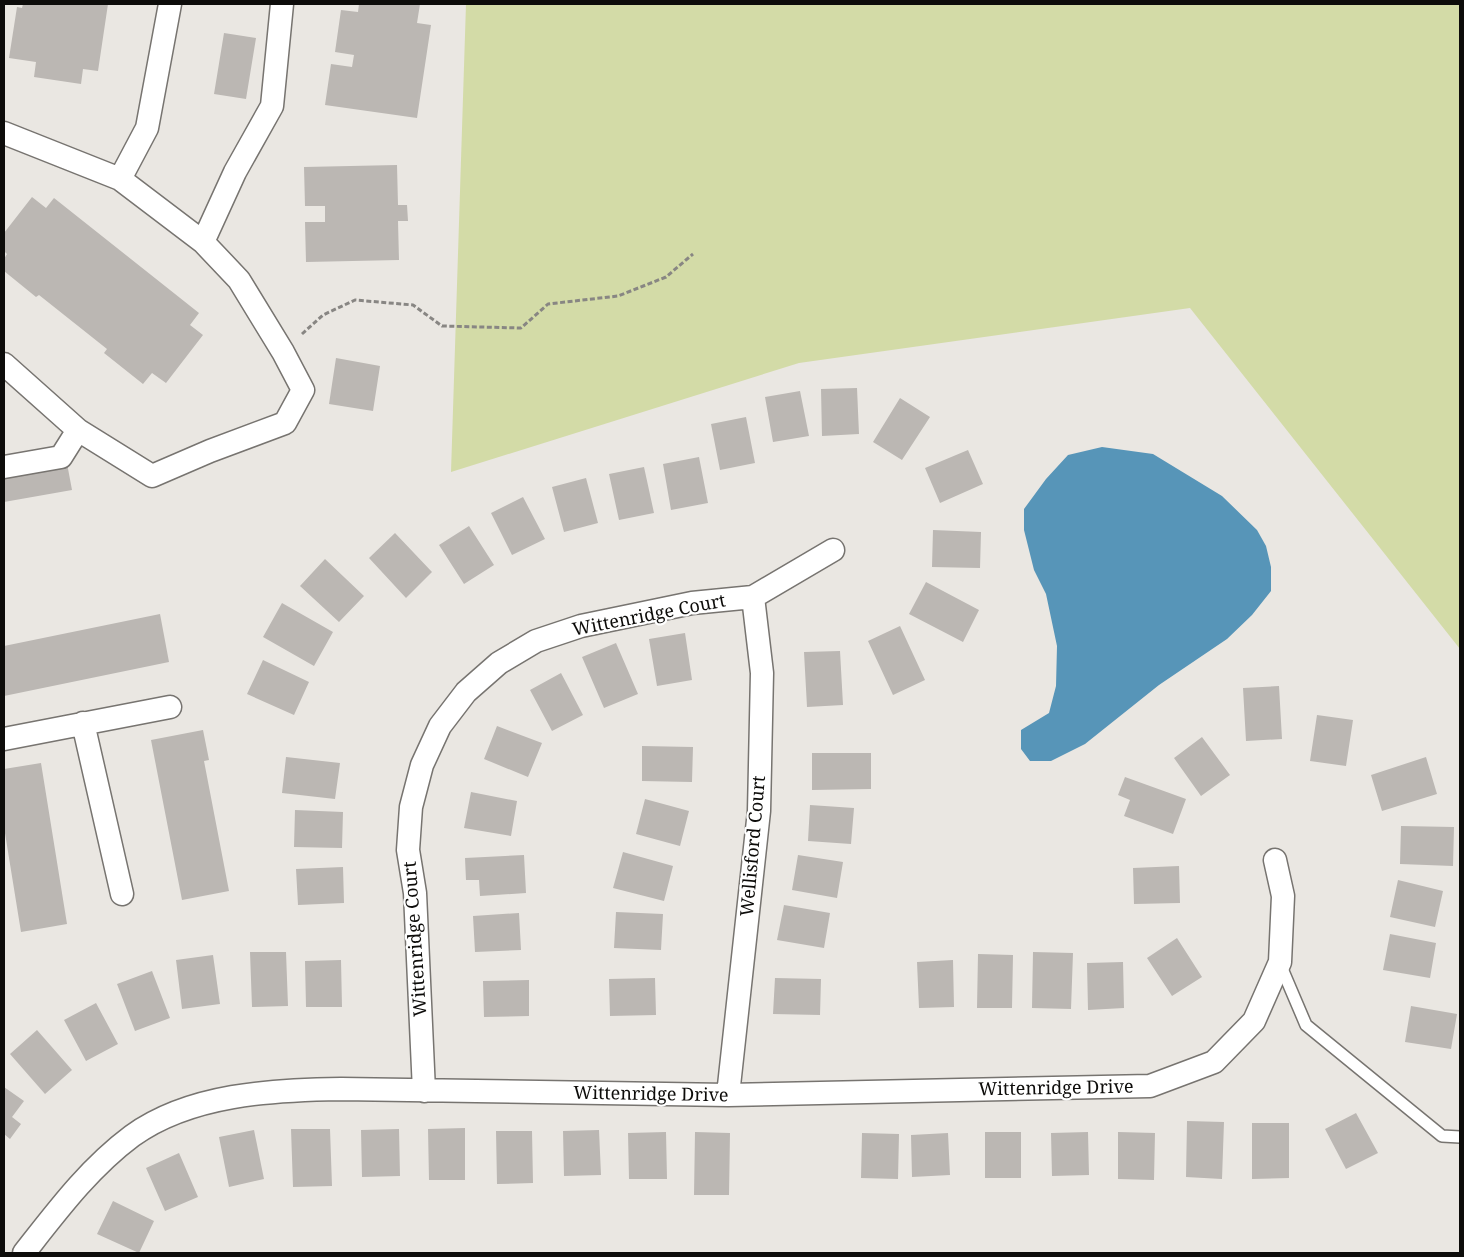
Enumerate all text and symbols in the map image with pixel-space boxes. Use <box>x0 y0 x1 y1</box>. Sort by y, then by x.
street label: Wittenridge Court <box>570 587 727 641</box>
street label: Wellisford Court <box>734 774 770 917</box>
street label: Wittenridge Court <box>397 861 431 1017</box>
street label: Wittenridge Drive <box>978 1074 1134 1100</box>
street label: Wittenridge Drive <box>573 1080 729 1106</box>

